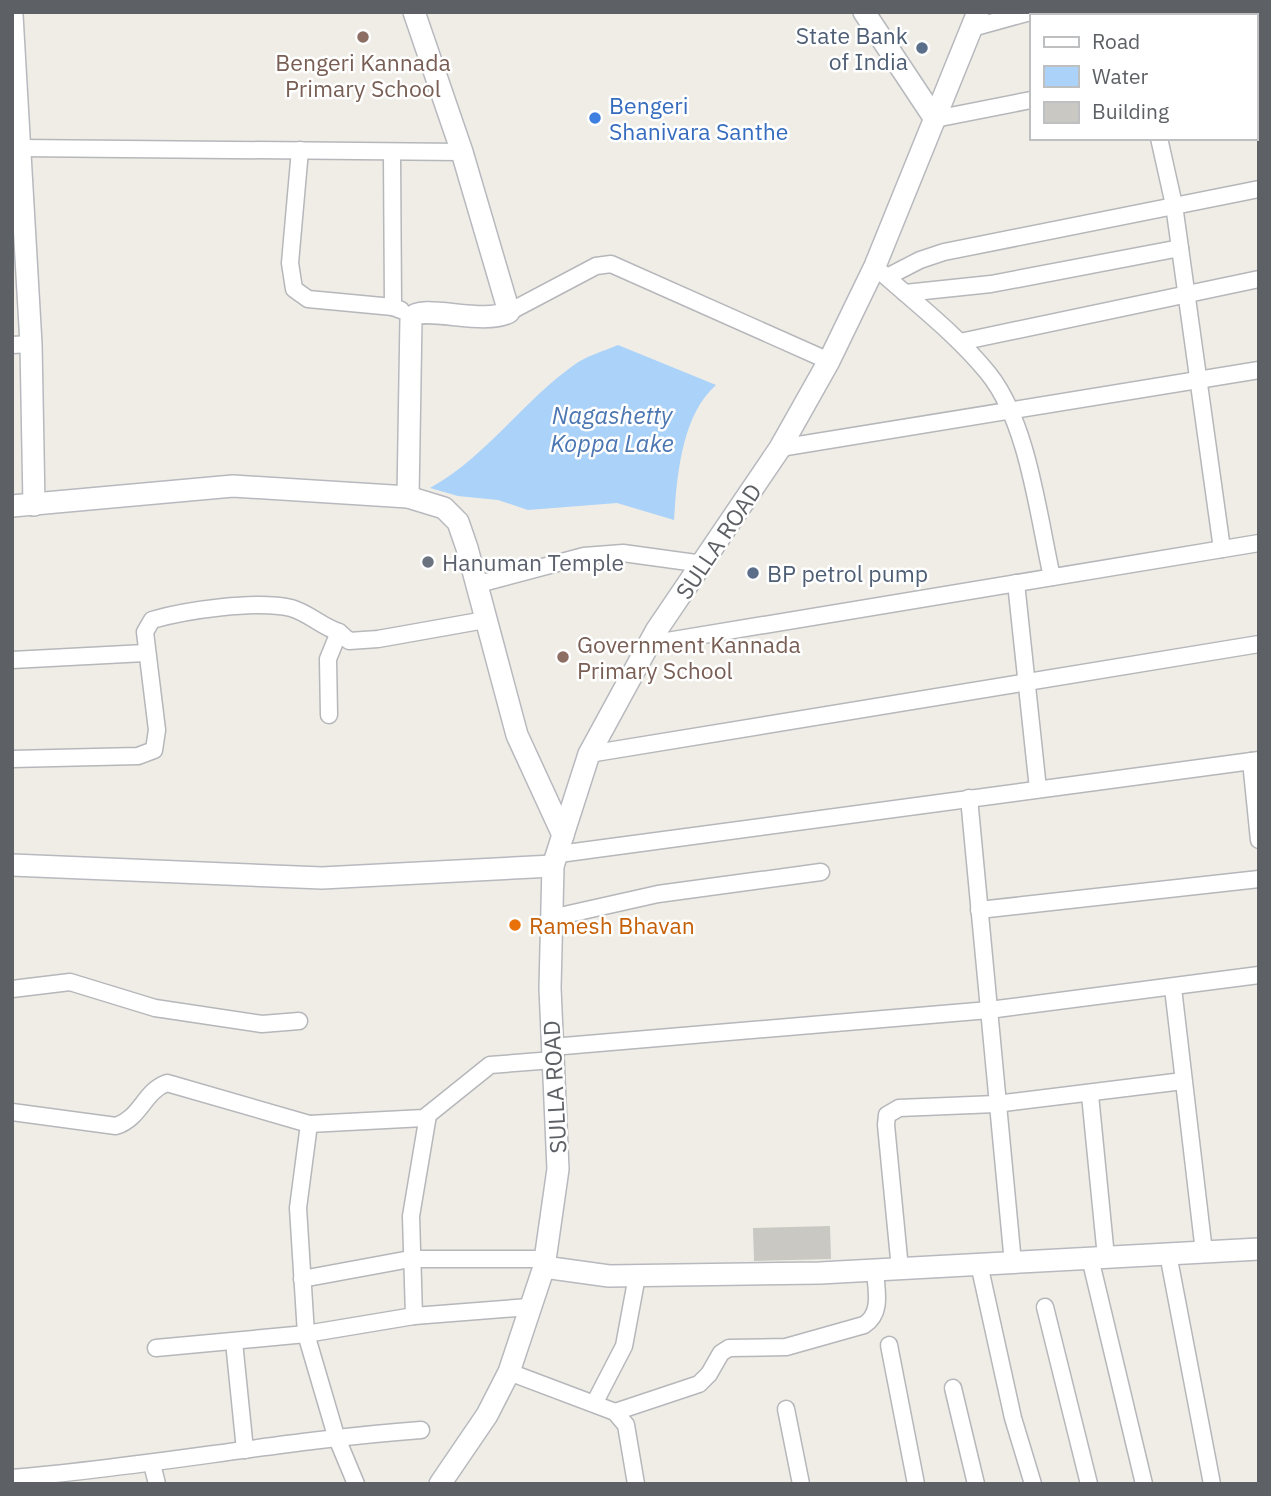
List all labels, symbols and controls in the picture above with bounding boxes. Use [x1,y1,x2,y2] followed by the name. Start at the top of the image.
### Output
[1030,14,1257,140] legend
[796,20,908,76] place label: State Bank of India
[1092,27,1140,55] text: Road
[355,29,371,45] marker: Bengeri Kannada Primary School
[914,40,930,56] marker: State Bank of India
[275,47,451,103] place label: Bengeri Kannada Primary School
[1092,62,1149,90] text: Water
[609,90,788,146] place label: Bengeri Shanivara Santhe
[1092,97,1169,125] text: Building
[587,110,603,126] marker: Bengeri Shanivara Santhe
[550,399,674,459] water label: Nagashetty Koppa Lake
[668,477,768,605] street label: SULLA ROAD
[442,547,624,577] place label: Hanuman Temple
[420,554,436,570] marker: Hanuman Temple
[767,558,928,588] place label: BP petrol pump
[745,565,761,581] marker: BP petrol pump
[577,629,801,685] place label: Government Kannada Primary School
[555,649,571,665] marker: Government Kannada Primary School
[529,910,695,940] place label: Ramesh Bhavan
[507,917,523,933] marker: Ramesh Bhavan
[536,1020,572,1154] street label: SULLA ROAD

